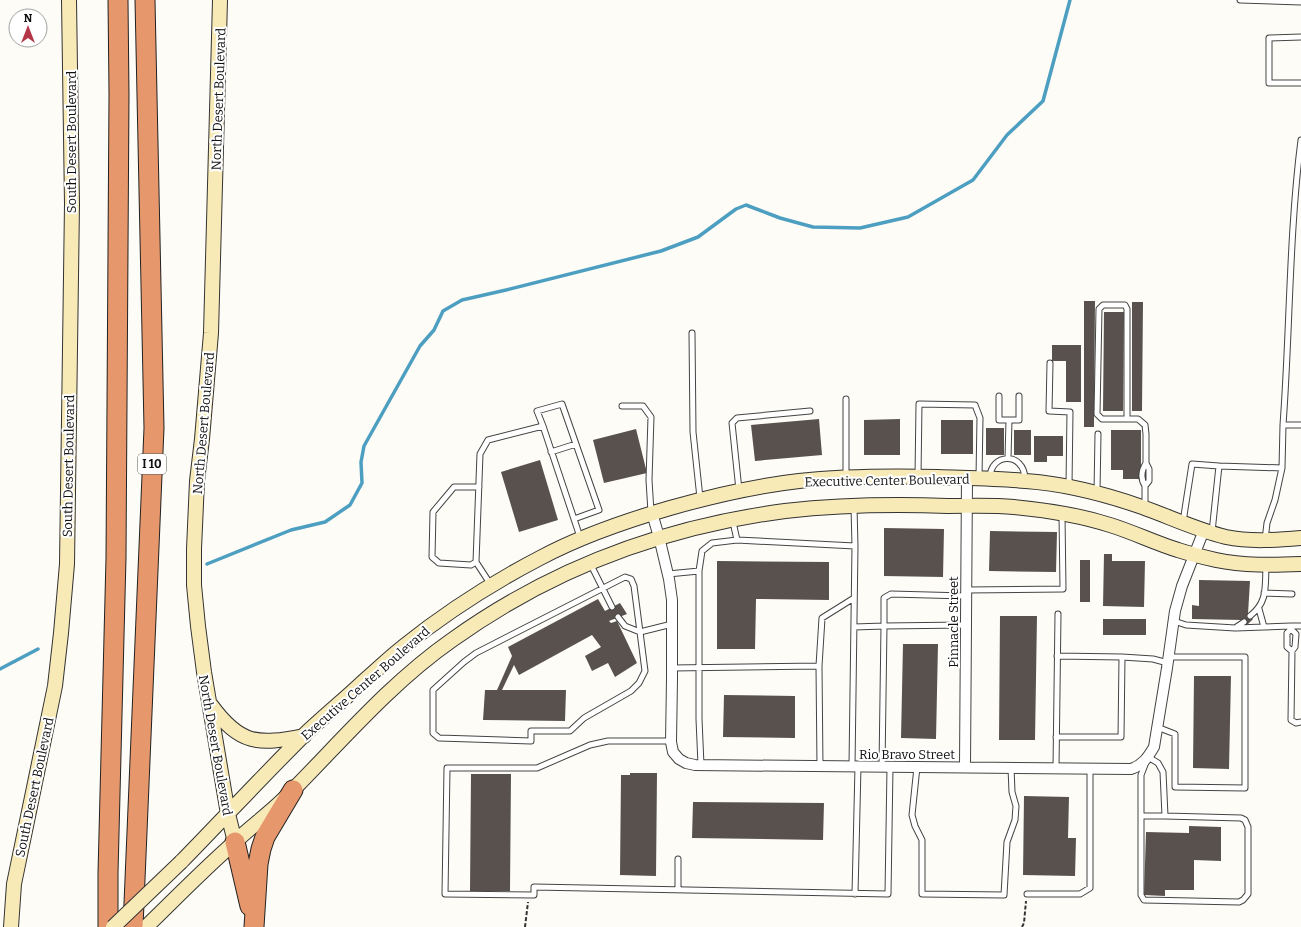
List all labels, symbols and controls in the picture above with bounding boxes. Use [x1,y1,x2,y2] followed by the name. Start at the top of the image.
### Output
[8,8,48,48] north arrow
[24,12,33,25] text: N
[209,27,228,171] street label: North Desert Boulevard
[64,71,79,213] street label: South Desert Boulevard
[190,351,217,495] street label: North Desert Boulevard
[60,394,77,537] street label: South Desert Boulevard
[138,454,166,474] road number: I 10
[804,472,970,489] street label: Executive Center Boulevard
[946,576,961,668] street label: Pinnacle Street
[298,623,433,743] street label: Executive Center Boulevard
[196,674,235,817] street label: North Desert Boulevard
[12,716,57,858] street label: South Desert Boulevard
[859,747,955,762] street label: Rio Bravo Street

